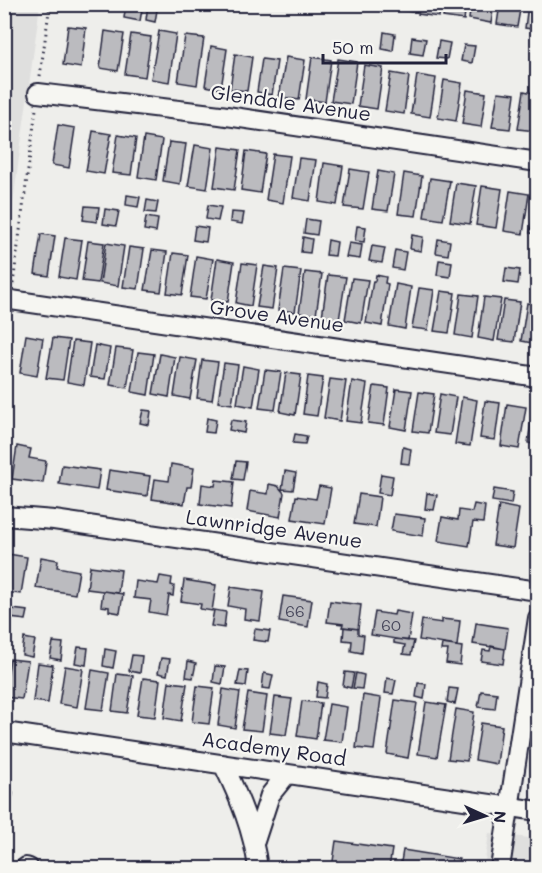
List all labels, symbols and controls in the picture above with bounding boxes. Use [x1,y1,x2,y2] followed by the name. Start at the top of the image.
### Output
[323,27,446,65] scale bar
[332,35,374,59] text: 50 m
[209,78,373,126] street label: Glendale Avenue
[208,293,346,337] street label: Grove Avenue
[184,503,364,553] street label: Lawnridge Avenue
[285,600,305,621] house number: 66
[381,614,401,635] house number: 60
[200,725,348,771] street label: Academy Road
[455,786,515,846] north arrow
[490,810,511,824] text: N

